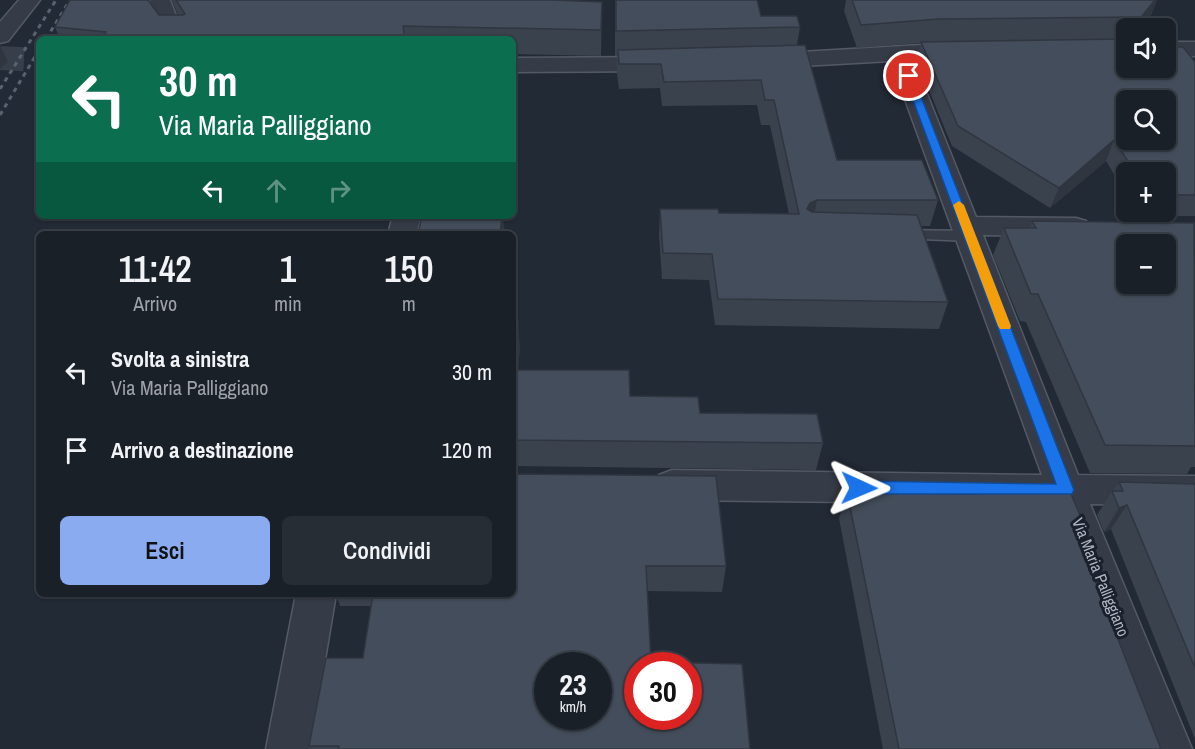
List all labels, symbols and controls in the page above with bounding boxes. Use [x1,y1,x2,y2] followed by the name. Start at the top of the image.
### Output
[1116,18,1176,294] map controls
[1116,18,1176,78] button: sound
[883,50,934,101] pin
[159,53,238,109] text: 30 m
[892,59,925,92] icon: arrive
[60,60,138,138] icon: left
[1116,90,1176,150] button: search
[159,107,372,143] text: Via Maria Palliggiano
[1116,162,1176,222] button: +
[197,174,230,207] icon: left
[260,174,293,207] icon: ahead
[323,174,356,207] icon: right
[1116,234,1176,294] button: −
[119,245,192,293] text: 11:42
[280,245,296,293] text: 1
[384,245,433,293] text: 150
[133,290,177,317] text: Arrivo
[274,290,302,317] text: min
[402,290,416,317] text: m
[111,344,249,374] text: Svolta a sinistra
[60,356,93,389] icon: left
[452,357,492,387] text: 30 m
[111,374,268,401] text: Via Maria Palliggiano
[60,434,93,467] icon: arrive
[111,435,293,465] text: Arrivo a destinazione
[442,435,492,465] text: 120 m
[827,456,891,520] position arrow
[1067,514,1135,640] street label: Via Maria Palliggiano
[60,516,270,585] button: Esci
[282,516,492,585] button: Condividi
[624,652,702,730] speed limit sign: 30
[559,664,587,704] text: 23
[560,696,586,717] text: km/h

